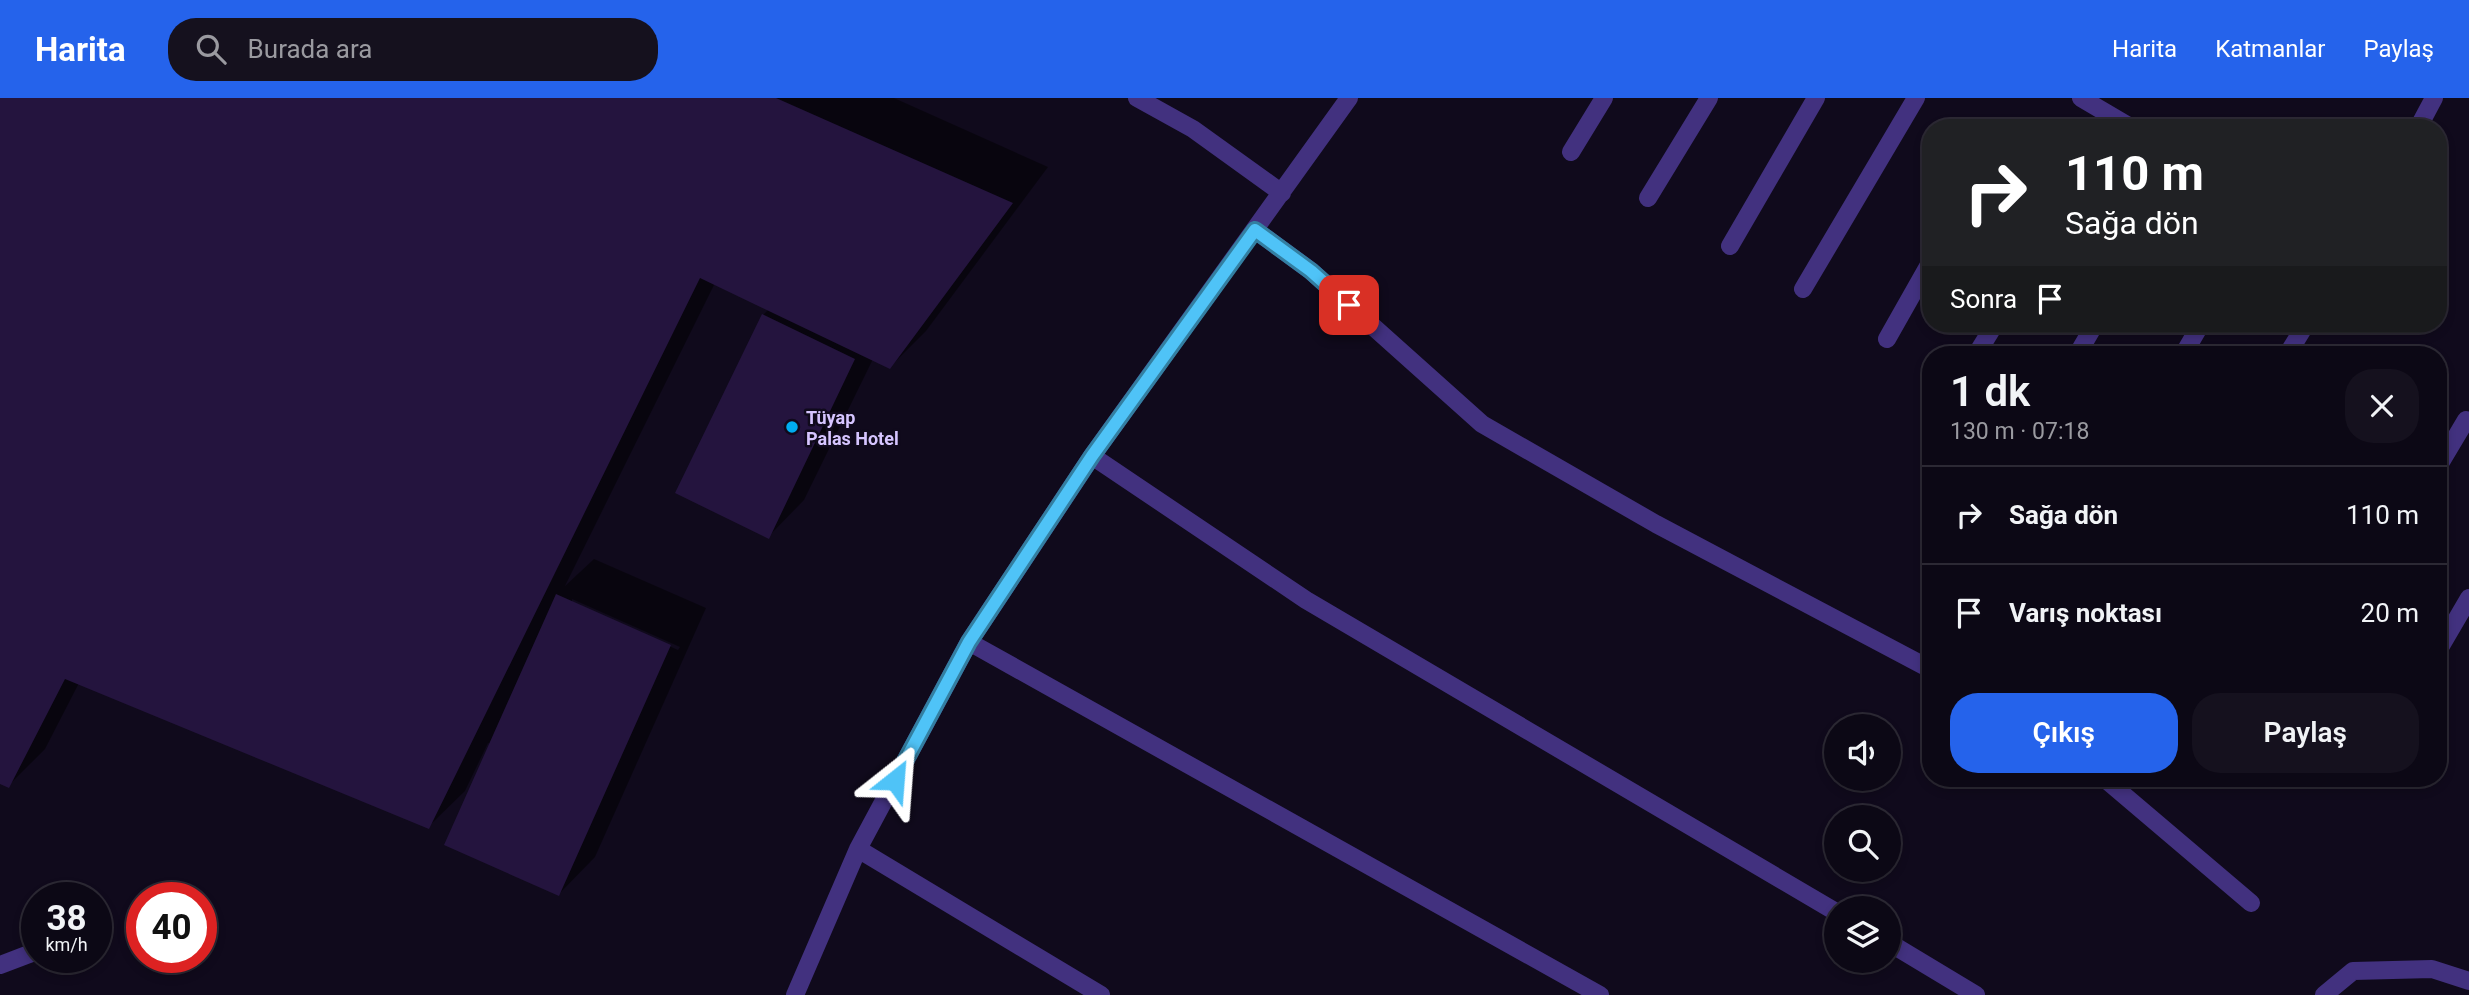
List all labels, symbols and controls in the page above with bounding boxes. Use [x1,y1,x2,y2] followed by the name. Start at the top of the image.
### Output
[168,18,658,81] search box
[35,30,126,69] text: Harita
[192,30,230,68] icon: search
[248,34,372,64] text: Burada ara
[2112,35,2177,63] text: Harita
[2215,35,2325,63] text: Katmanlar
[2363,35,2434,63] text: Paylaş
[2065,145,2204,202] text: 110 m
[1950,147,2041,238] icon: right
[2065,204,2199,242] text: Sağa dön
[1319,275,1379,335] pin
[2031,280,2069,318] icon: arrive
[1950,284,2017,314] text: Sonra
[1330,286,1368,324] icon: arrive
[1950,367,2030,416] text: 1 dk
[2345,369,2419,443] button: close
[806,407,899,449] place label: Tüyap Palas Hotel
[1950,418,2089,445] text: 130 m · 07:18
[784,419,800,435] marker: Tüyap Palas Hotel
[1950,496,1988,534] icon: right
[2009,500,2118,530] text: Sağa dön
[2346,500,2419,530] text: 110 m
[1950,594,1988,632] icon: arrive
[2009,598,2162,628] text: Varış noktası
[2361,598,2419,628] text: 20 m
[1950,693,2178,773] button: Çıkış
[2192,693,2419,773] button: Paylaş
[1824,714,1901,973] map controls
[1824,714,1901,791] button: sound
[858,743,932,817] position arrow
[1824,805,1901,882] button: search
[126,882,217,973] speed limit sign: 40
[1824,896,1901,973] button: layers
[46,898,87,939] text: 38
[45,934,88,955] text: km/h

